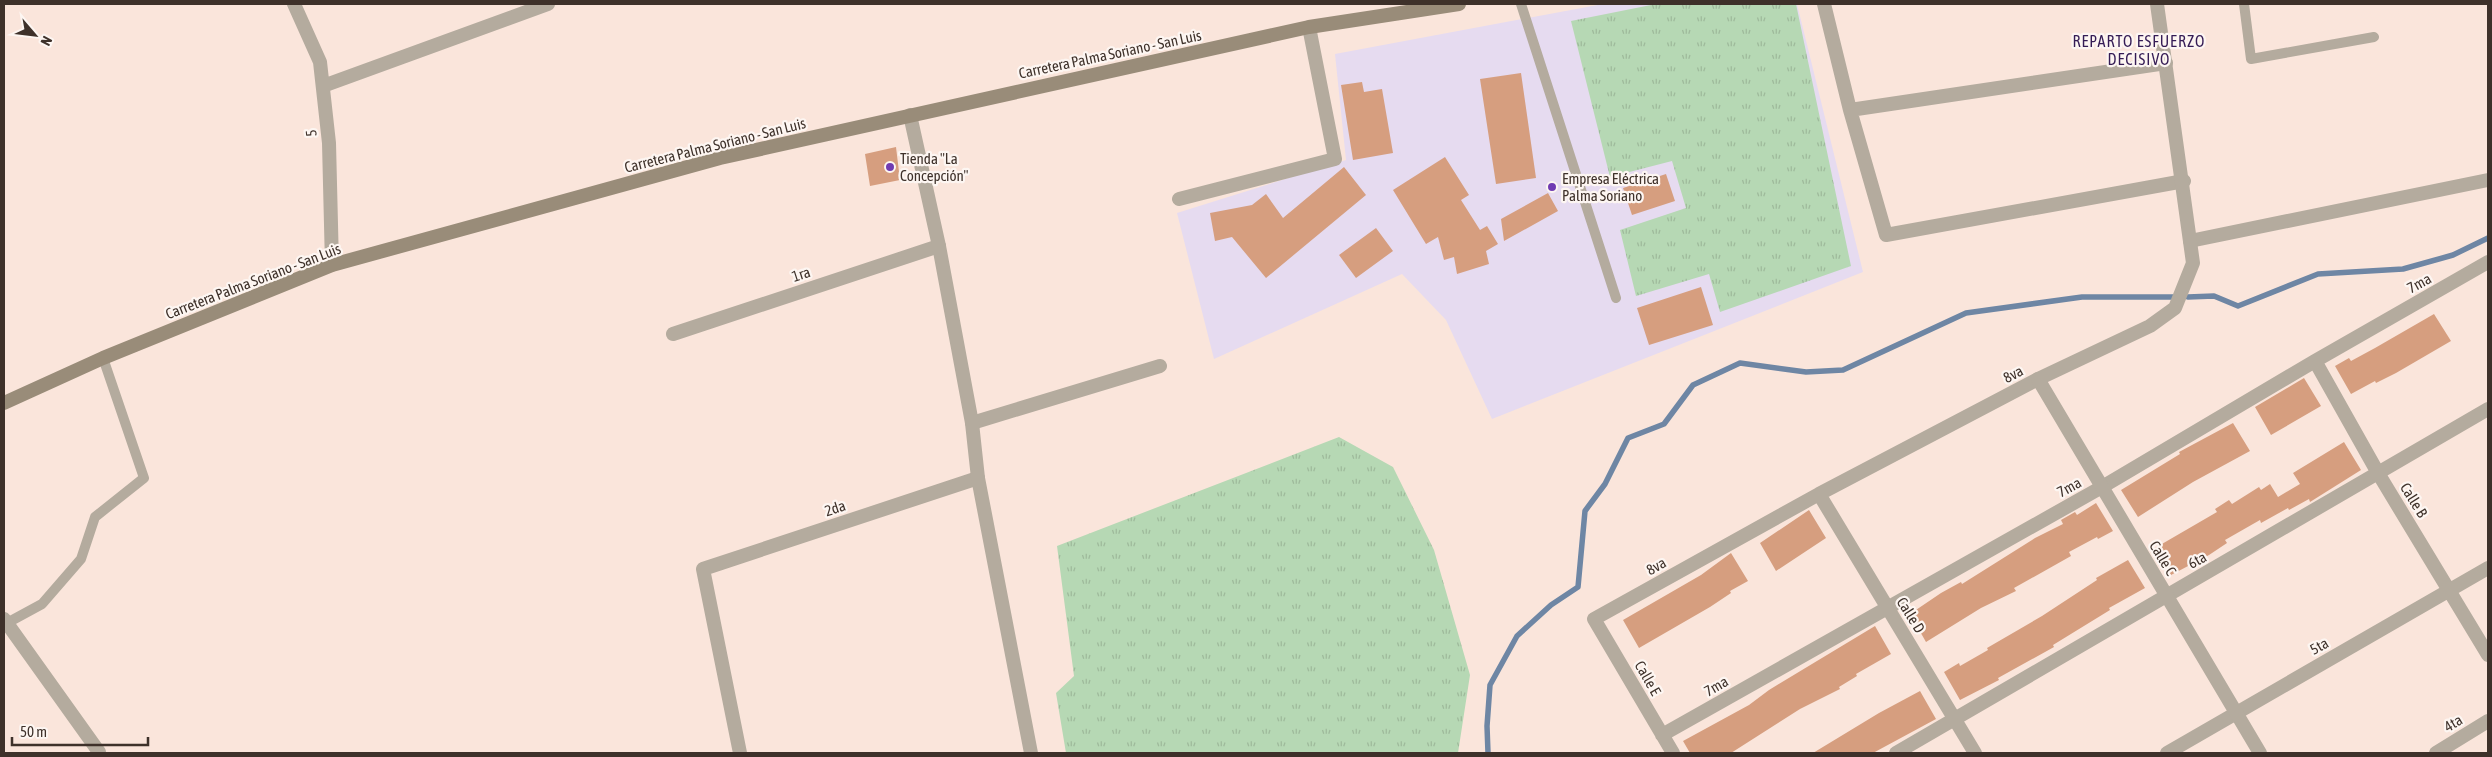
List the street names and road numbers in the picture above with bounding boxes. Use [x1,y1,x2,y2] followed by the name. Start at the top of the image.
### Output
[1017,26,1203,82] street label: Carretera Palma Soriano - San Luis
[623,114,807,176] street label: Carretera Palma Soriano - San Luis
[302,129,320,137] street label: 5
[163,240,343,322] street label: Carretera Palma Soriano - San Luis
[790,263,812,285] street label: 1ra
[2404,270,2434,296] street label: 7ma
[2000,362,2026,386] street label: 8va
[2054,474,2084,500] street label: 7ma
[2397,480,2431,520] street label: Calle B
[822,497,848,519] street label: 2da
[2146,538,2180,579] street label: Calle C
[2185,548,2209,572] street label: 6ta
[1643,554,1669,578] street label: 8va
[1894,594,1928,636] street label: Calle D
[2307,634,2331,658] street label: 5ta
[1631,658,1665,699] street label: Calle E
[1701,672,1731,700] street label: 7ma
[2441,711,2465,735] street label: 4ta

